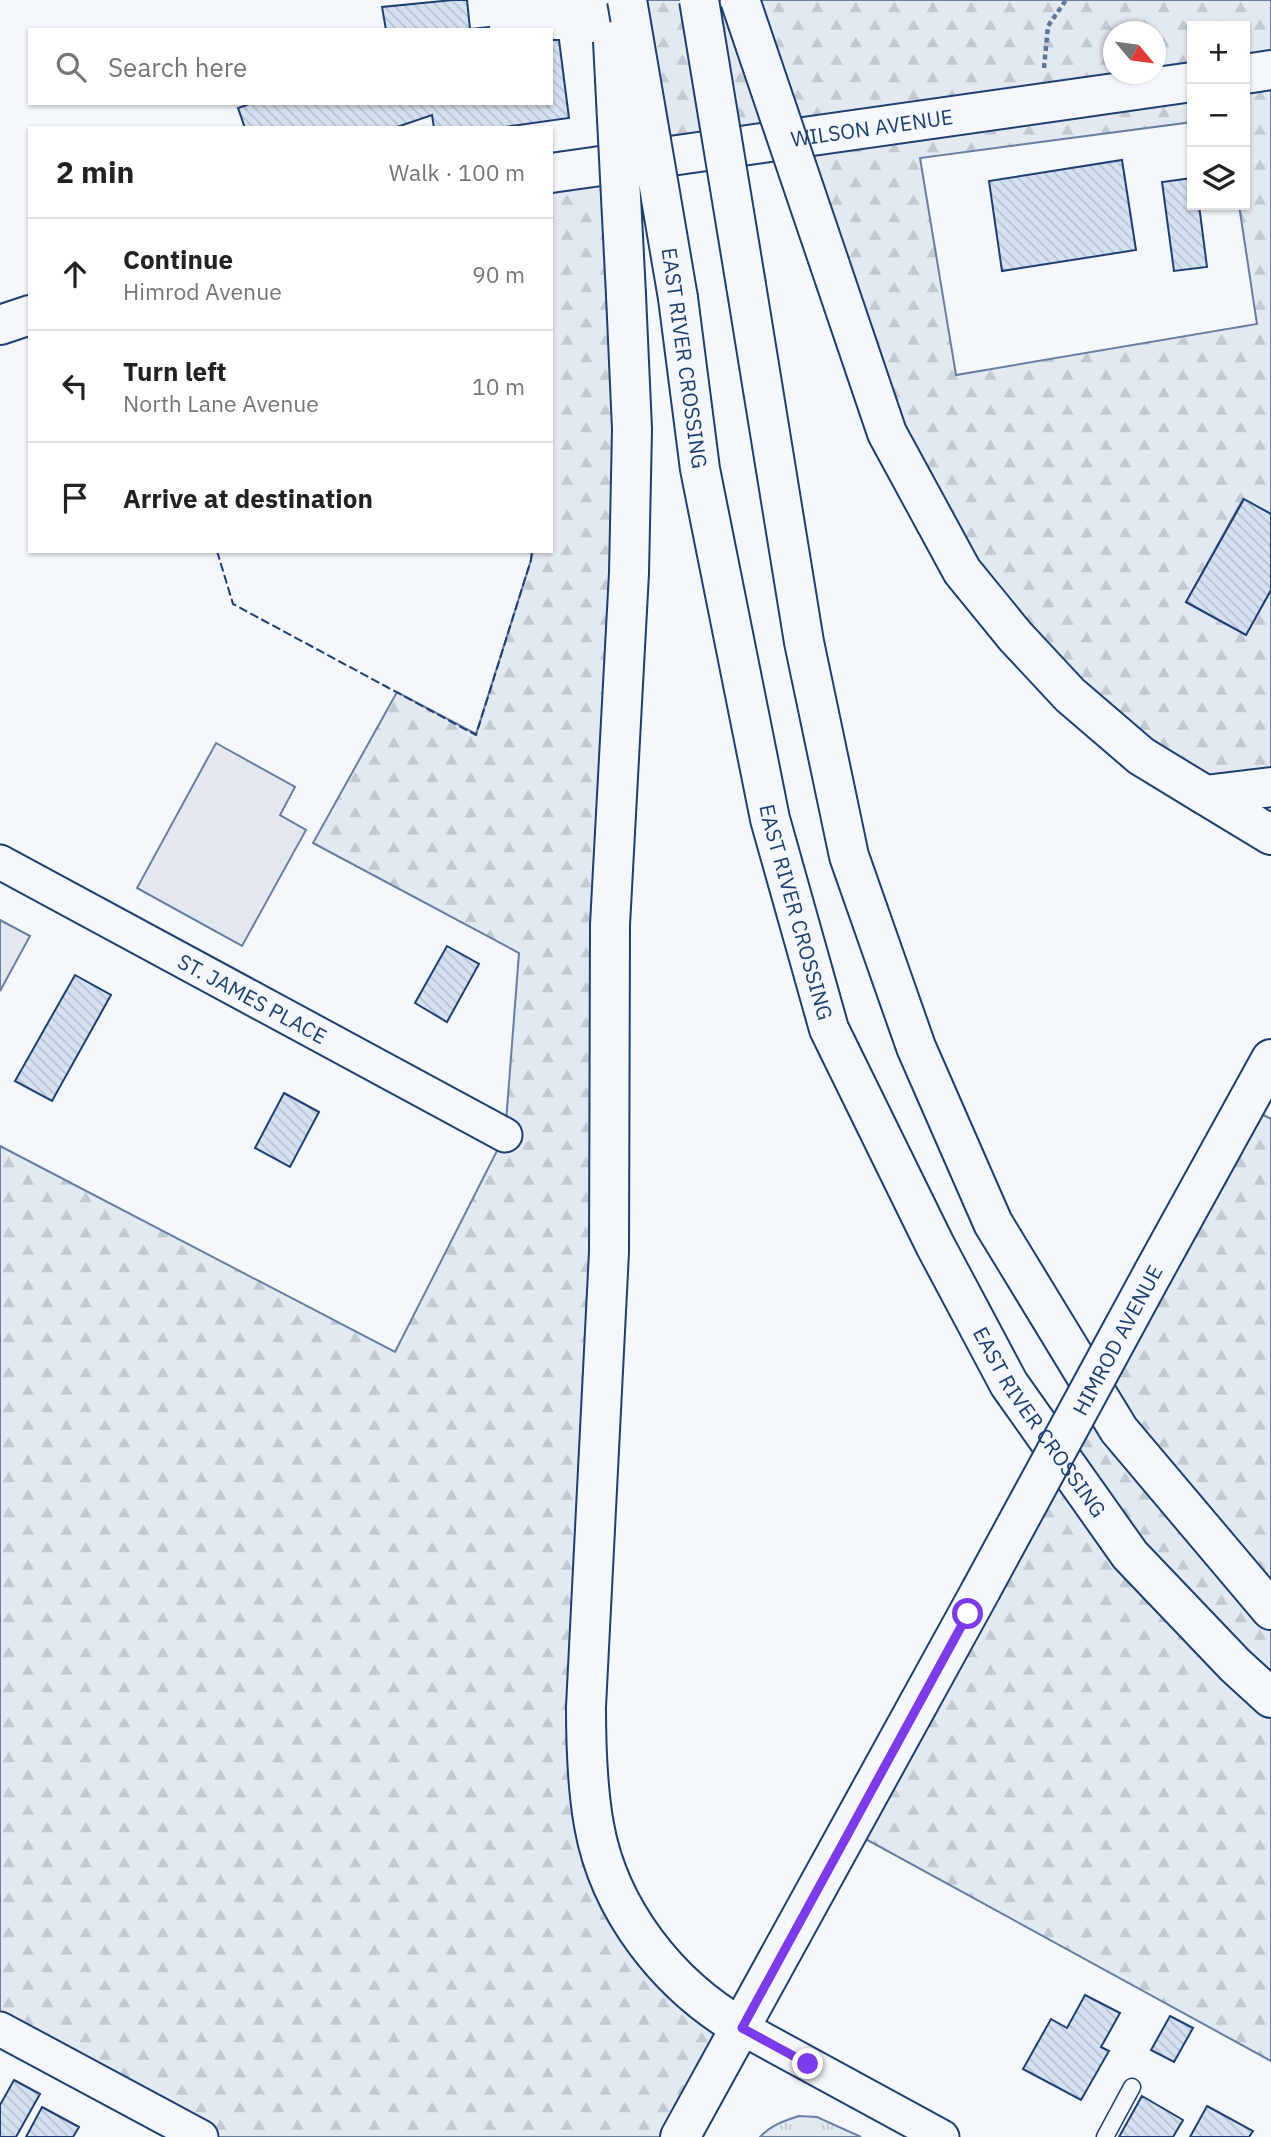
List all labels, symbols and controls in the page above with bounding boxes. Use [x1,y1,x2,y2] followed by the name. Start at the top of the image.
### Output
[1103,21,1166,84] north arrow
[1187,21,1250,210] map controls
[1187,21,1250,84] button: +
[28,28,553,105] search box
[52,48,90,86] icon: search
[108,50,247,84] text: Search here
[1187,84,1250,147] button: −
[789,102,955,153] street label: WILSON AVENUE
[1187,147,1250,210] button: layers
[56,152,134,191] text: 2 min
[389,157,525,187] text: Walk · 100 m
[123,242,233,276] text: Continue
[656,246,714,470] street label: EAST RIVER CROSSING
[56,255,94,293] icon: ahead
[472,259,525,289] text: 90 m
[123,276,282,306] text: Himrod Avenue
[123,354,226,388] text: Turn left
[56,367,94,405] icon: left
[472,371,525,401] text: 10 m
[123,388,319,418] text: North Lane Avenue
[56,479,94,517] icon: arrive
[123,481,373,515] text: Arrive at destination
[753,802,840,1023] street label: EAST RIVER CROSSING
[173,947,332,1050] street label: ST. JAMES PLACE
[1066,1260,1168,1420] street label: HIMROD AVENUE
[967,1322,1113,1523] street label: EAST RIVER CROSSING
[952,1598,983,1629] route start
[792,2048,823,2079] route end

